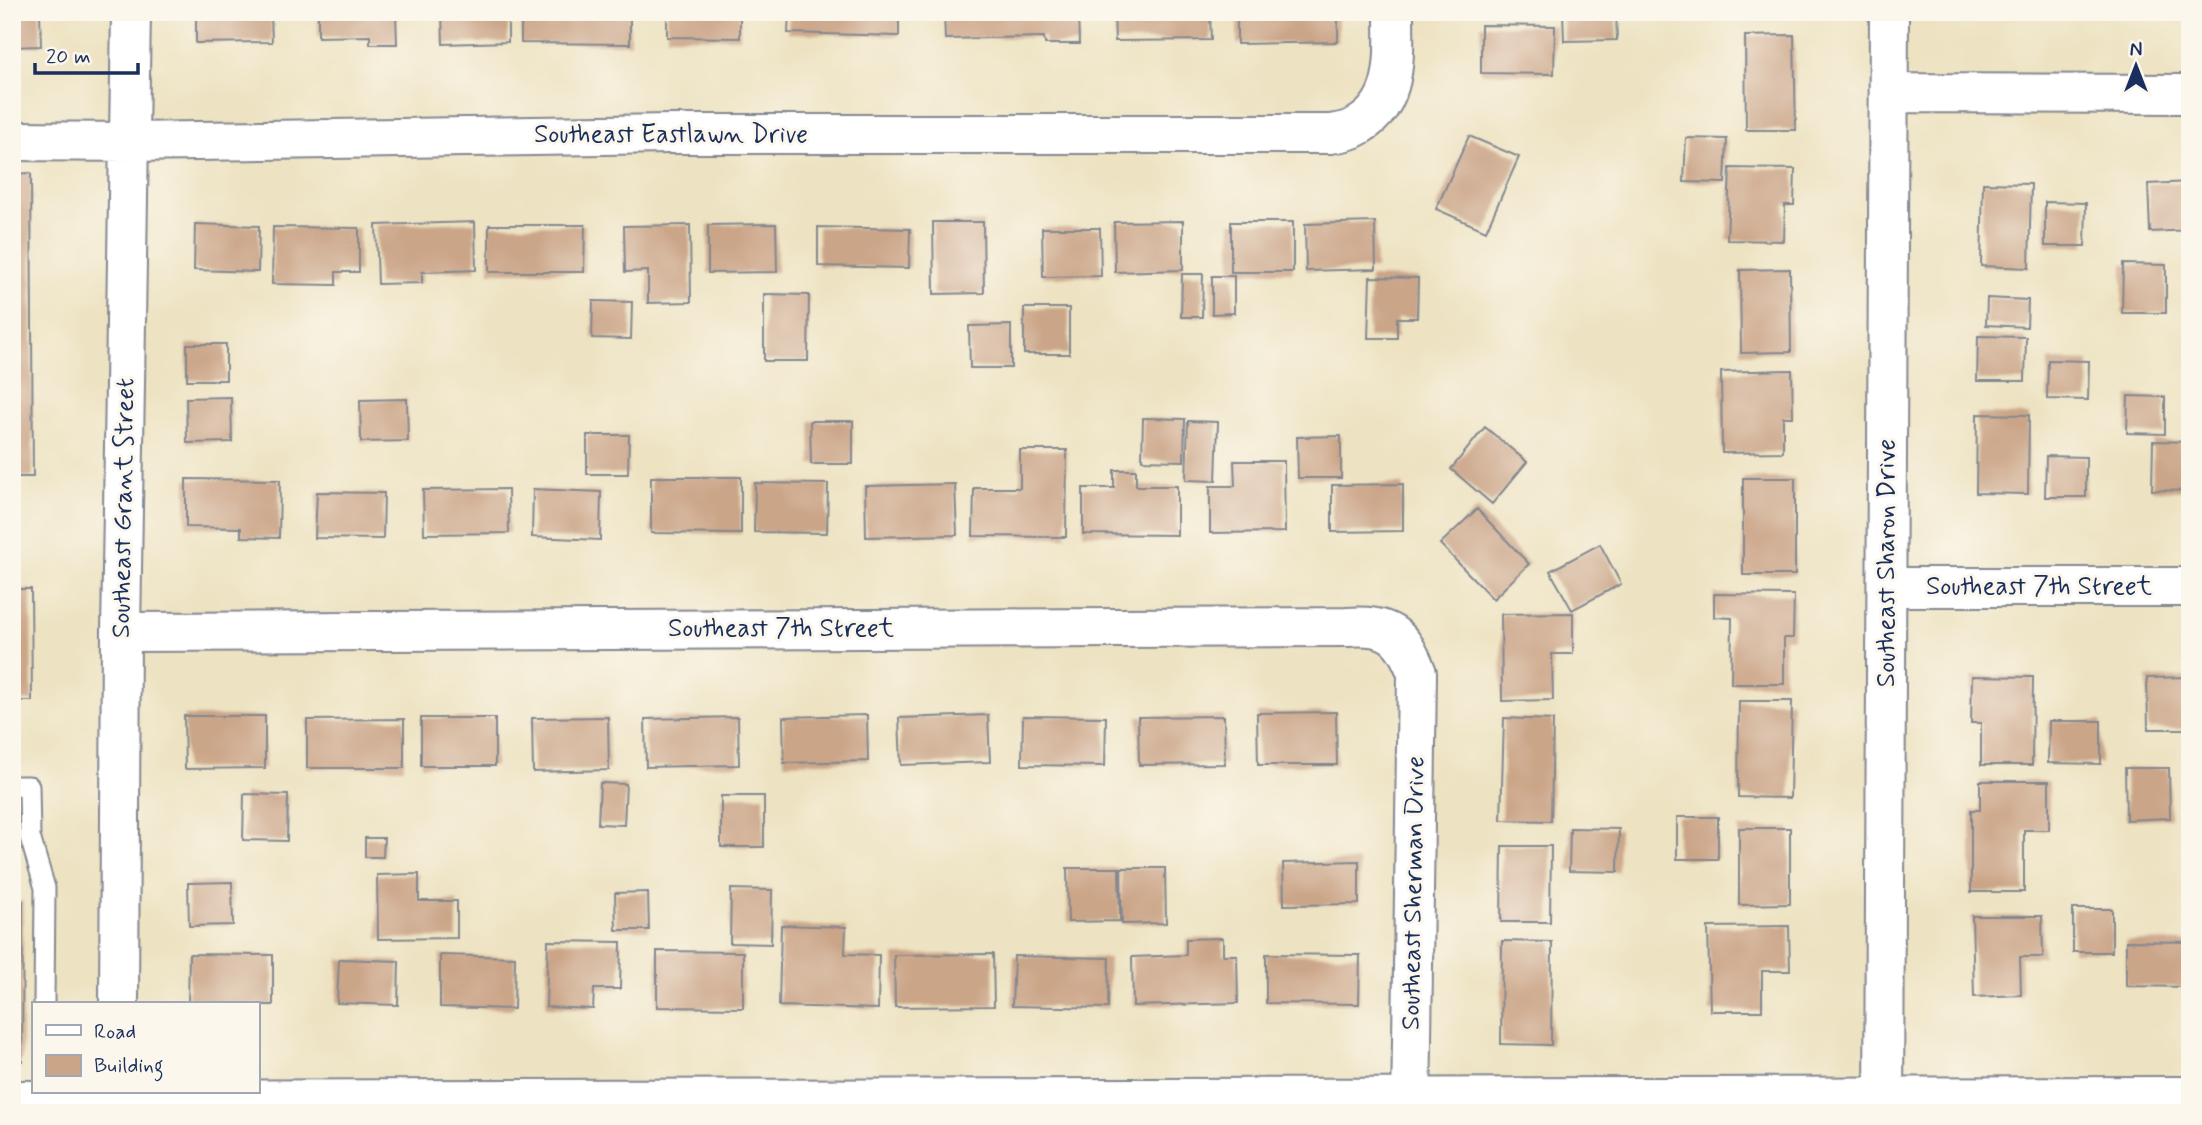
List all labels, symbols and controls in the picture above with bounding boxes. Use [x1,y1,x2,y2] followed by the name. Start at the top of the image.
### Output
[35,32,138,76] scale bar
[2100,32,2170,102] north arrow
[2130,38,2142,63] text: N
[46,43,91,71] text: 20 m
[534,118,808,152] street label: Southeast Eastlawn Drive
[105,378,143,638] street label: Southeast Grant Street
[1870,439,1904,687] street label: Southeast Sharon Drive
[1926,570,2152,604] street label: Southeast 7th Street
[668,612,894,646] street label: Southeast 7th Street
[1395,756,1433,1030] street label: Southeast Sherman Drive
[32,1002,259,1094] legend
[94,1018,136,1046] text: Road
[94,1052,164,1082] text: Building

